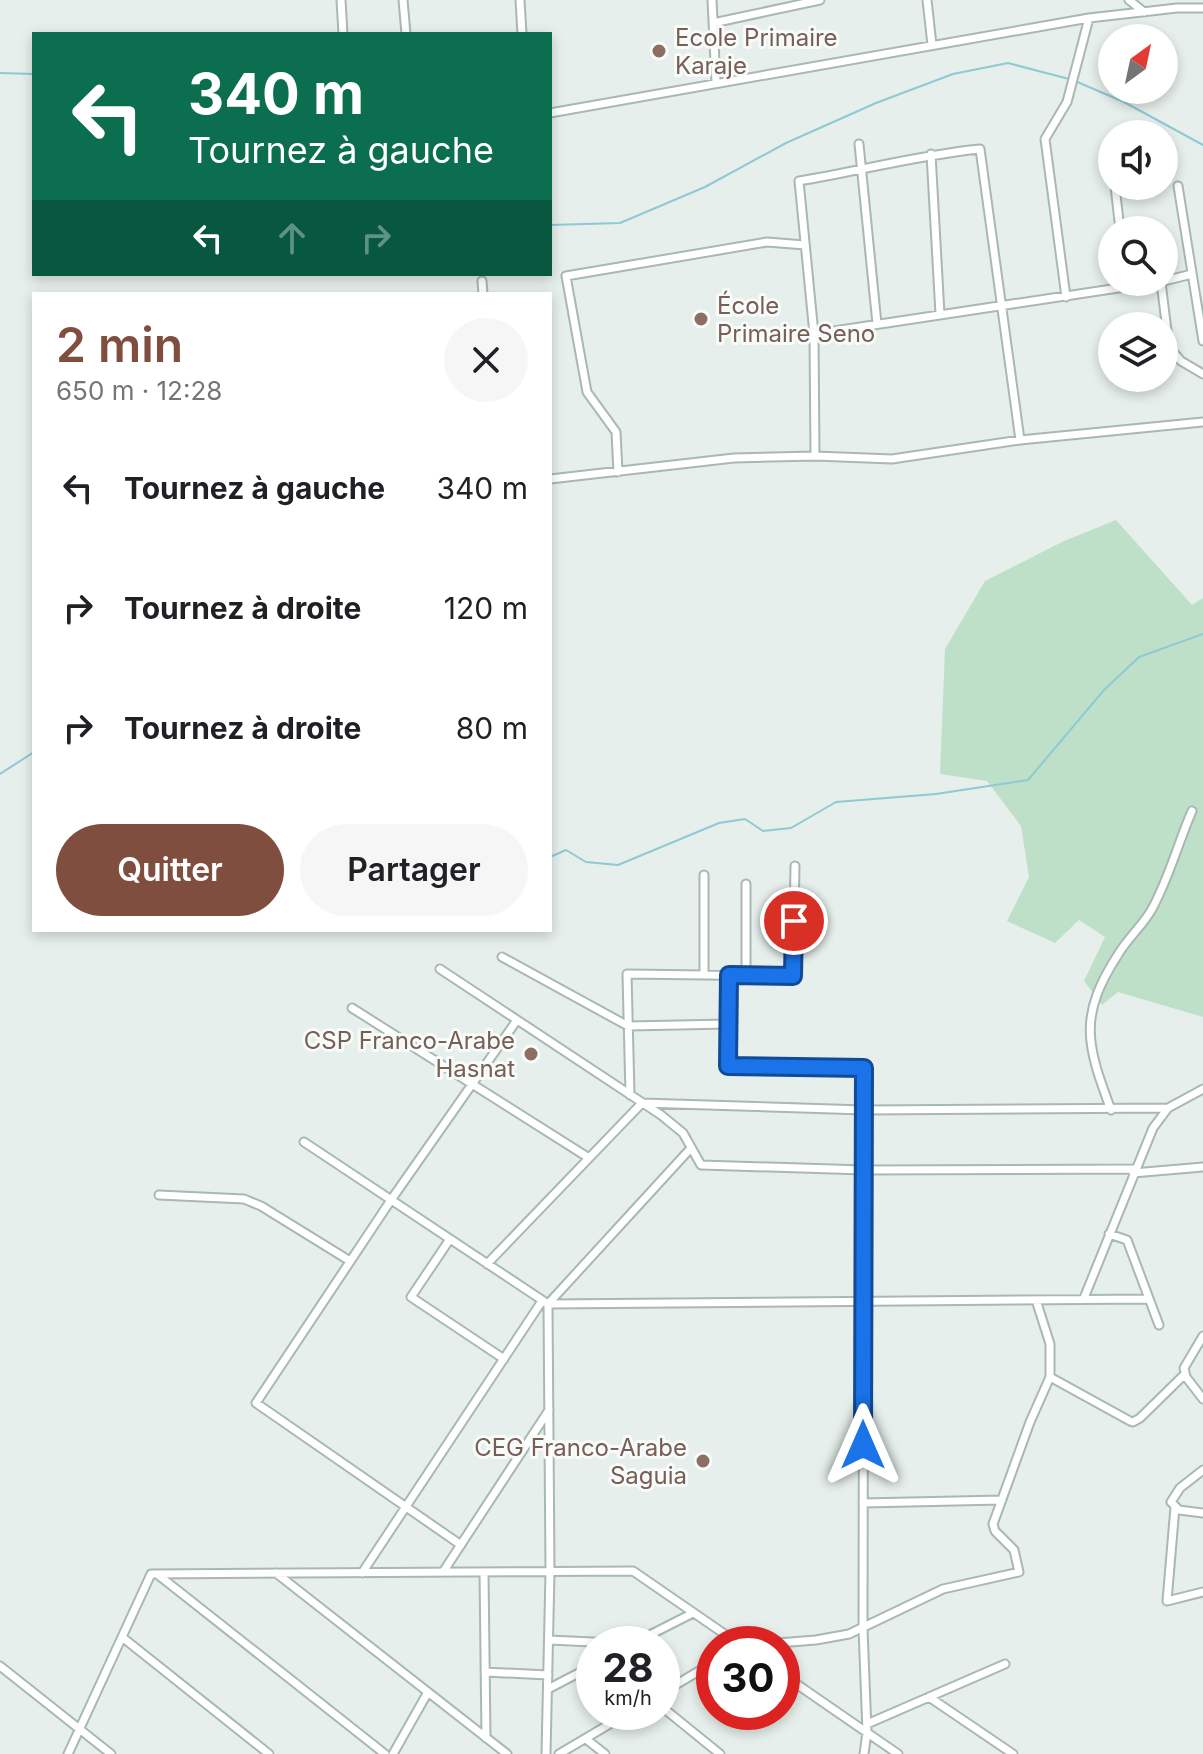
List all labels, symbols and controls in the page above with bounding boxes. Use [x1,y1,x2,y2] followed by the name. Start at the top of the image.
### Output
[675,23,838,80] place label: Ecole Primaire Karaje
[1098,24,1178,104] north arrow
[1098,24,1178,392] map controls
[650,42,668,60] marker: Ecole Primaire Karaje
[188,60,364,128] text: 340 m
[56,64,160,168] icon: left
[1098,120,1178,200] button: sound
[188,128,494,172] text: Tournez à gauche
[186,216,230,260] icon: left
[270,216,314,260] icon: ahead
[354,216,398,260] icon: right
[1098,216,1178,296] button: search
[717,290,875,348] place label: École Primaire Seno
[692,310,710,328] marker: École Primaire Seno
[1098,312,1178,392] button: layers
[56,315,183,374] text: 2 min
[444,318,528,402] button: close
[56,375,222,406] text: 650 m · 12:28
[56,466,100,510] icon: left
[124,470,385,506] text: Tournez à gauche
[436,470,528,506] text: 340 m
[56,586,100,630] icon: right
[124,590,361,626] text: Tournez à droite
[444,590,528,626] text: 120 m
[56,706,100,750] icon: right
[124,710,361,746] text: Tournez à droite
[456,710,528,746] text: 80 m
[56,824,284,916] button: Quitter
[300,824,528,916] button: Partager
[760,887,828,955] pin
[772,899,816,943] icon: arrive
[304,1026,515,1083] place label: CSP Franco-Arabe Hasnat
[522,1045,540,1063] marker: CSP Franco-Arabe Hasnat
[821,1403,905,1487] position arrow
[474,1433,687,1490] place label: CEG Franco-Arabe Saguia
[694,1452,712,1470] marker: CEG Franco-Arabe Saguia
[696,1626,800,1730] speed limit sign: 30
[602,1643,654,1692] text: 28
[604,1686,652,1710] text: km/h

